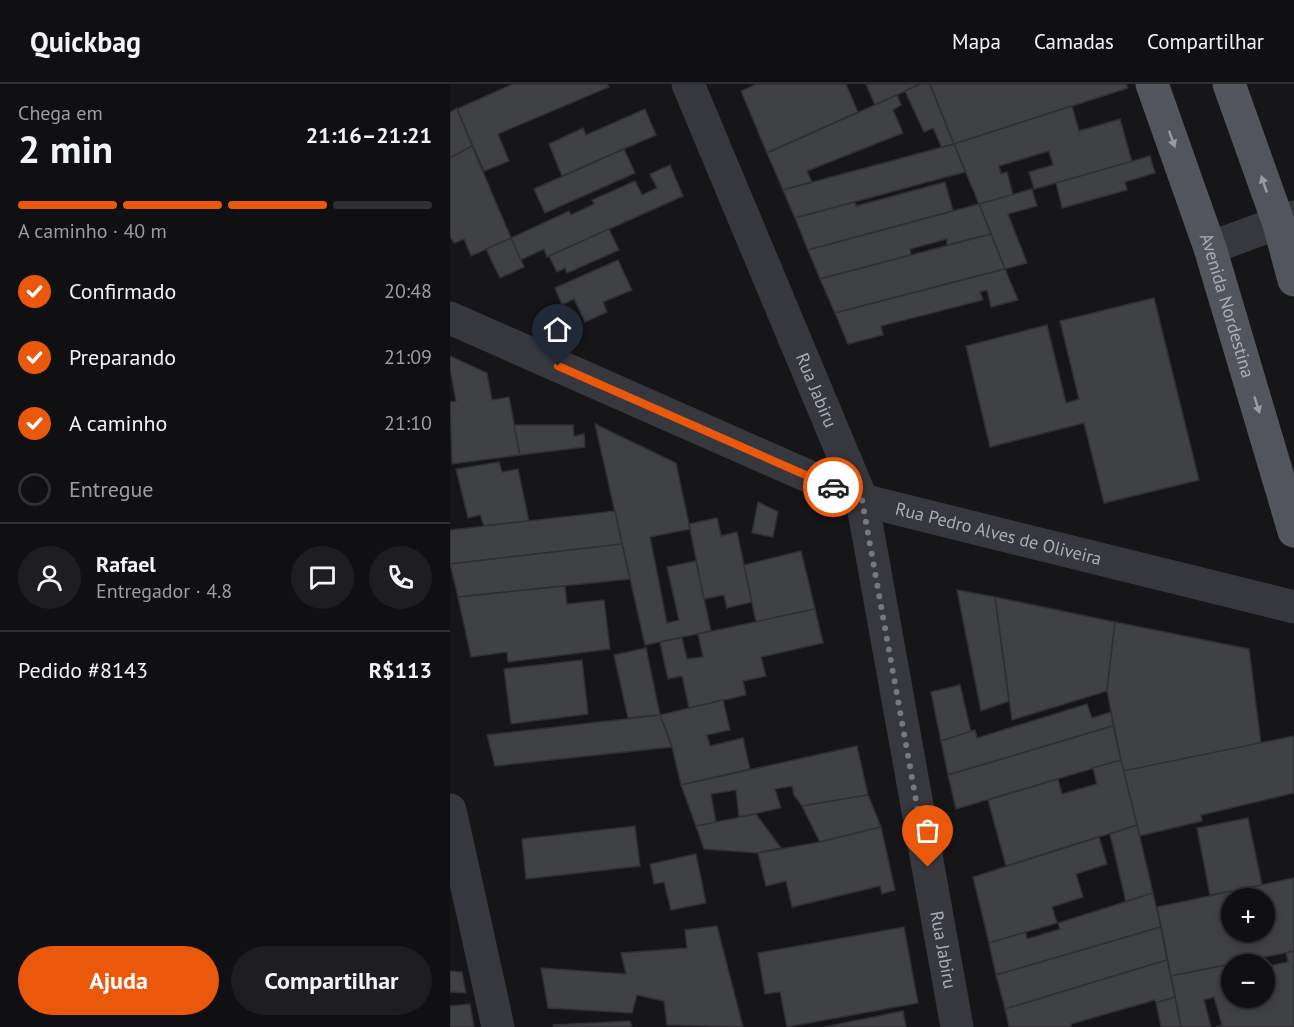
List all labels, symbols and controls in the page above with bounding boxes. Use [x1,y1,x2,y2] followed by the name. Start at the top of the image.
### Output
[30,23,141,60] text: Quickbag
[952,28,1001,55] text: Mapa
[1034,28,1114,55] text: Camadas
[1147,28,1264,55] text: Compartilhar
[18,100,103,126] text: Chega em
[306,121,432,149] text: 21:16–21:21
[18,123,113,174] text: 2 min
[1167,130,1177,148] one-way arrow
[1259,175,1269,193] one-way arrow
[18,218,167,244] text: A caminho · 40 m
[1195,230,1260,380] street label: Avenida Nordestina
[18,275,51,308] icon: check
[69,277,176,305] text: Confirmado
[384,278,432,304] text: 20:48
[532,304,583,366] pin
[541,313,574,346] icon: home
[18,341,51,374] icon: check
[69,343,176,371] text: Preparando
[384,344,432,370] text: 21:09
[791,349,842,431] street label: Rua Jabiru
[1253,396,1262,414] one-way arrow
[18,407,51,440] icon: check
[69,409,167,437] text: A caminho
[384,410,432,436] text: 21:10
[803,457,863,517] courier
[817,471,850,504] icon: car
[69,475,154,503] text: Entregue
[893,497,1104,570] street label: Rua Pedro Alves de Oliveira
[18,546,81,609] button: person
[291,546,354,609] button: chat
[369,546,432,609] button: phone
[96,550,156,578] text: Rafael
[96,578,232,604] text: Entregador · 4.8
[18,656,148,684] text: Pedido #8143
[369,656,432,684] text: R$113
[902,805,953,867] pin
[911,814,944,847] icon: bag
[1221,888,1275,1008] map controls
[1221,888,1275,942] button: +
[925,909,962,990] street label: Rua Jabiru
[18,946,219,1015] button: Ajuda
[231,946,432,1015] button: Compartilhar
[1221,954,1275,1008] button: −

